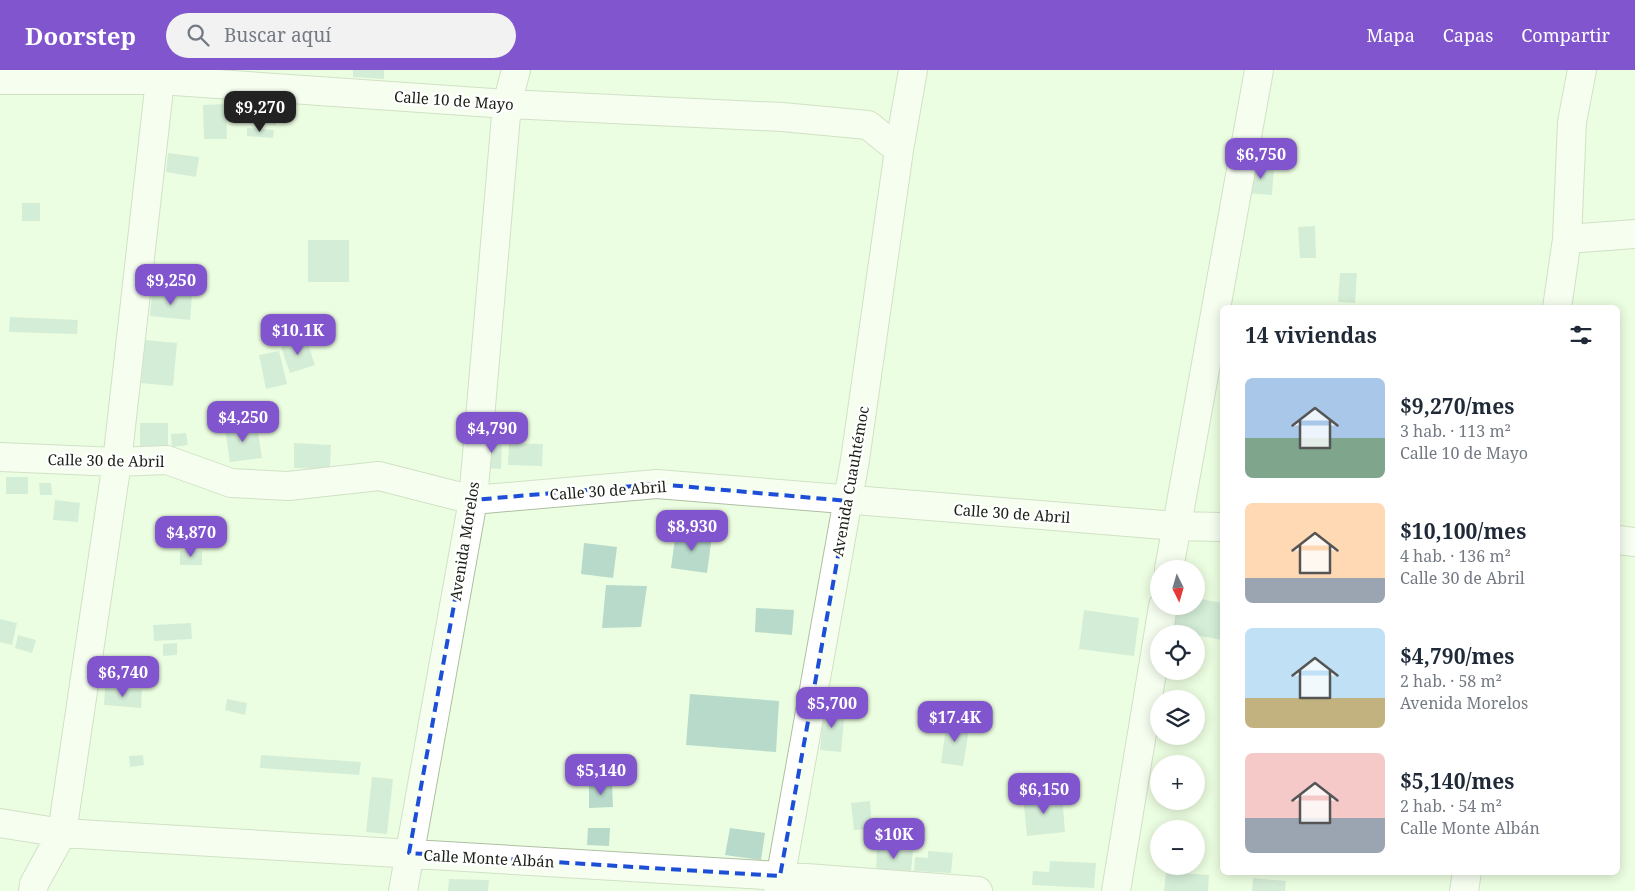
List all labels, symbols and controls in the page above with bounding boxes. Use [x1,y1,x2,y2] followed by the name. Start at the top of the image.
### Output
[166,13,516,58] search box
[25,19,136,52] text: Doorstep
[184,21,212,49] icon: search
[224,22,331,48] text: Buscar aquí
[1367,23,1415,47] text: Mapa
[1443,23,1493,47] text: Capas
[1521,23,1610,47] text: Compartir
[393,86,515,114] street label: Calle 10 de Mayo
[219,90,301,133] pin: $9,270
[235,96,285,118] text: $9,270
[1220,138,1302,180] pin: $6,750
[1236,143,1286,165] text: $6,750
[130,264,212,306] pin: $9,250
[146,269,196,291] text: $9,250
[257,314,339,356] pin: $10.1K
[272,319,324,341] text: $10.1K
[1245,321,1377,349] text: 14 viviendas
[1567,321,1595,349] icon: filters
[1400,392,1514,420] text: $9,270/mes
[1285,398,1345,458] icon: home
[202,400,284,443] pin: $4,250
[827,404,873,558] street label: Avenida Cuauhtémoc
[218,406,268,428] text: $4,250
[451,412,533,454] pin: $4,790
[467,417,517,439] text: $4,790
[1400,420,1511,442] text: 3 hab. · 113 m²
[1400,442,1528,464] text: Calle 10 de Mayo
[47,449,165,471] street label: Calle 30 de Abril
[549,476,667,504] street label: Calle 30 de Abril
[445,480,483,602] street label: Avenida Morelos
[953,499,1071,527] street label: Calle 30 de Abril
[651,510,733,552] pin: $8,930
[667,515,717,537] text: $8,930
[150,516,232,558] pin: $4,870
[1400,517,1526,545] text: $10,100/mes
[166,521,216,543] text: $4,870
[1285,523,1345,583] icon: home
[1400,545,1511,567] text: 4 hab. · 136 m²
[1150,560,1205,615] north arrow
[1150,560,1205,875] map controls
[1400,567,1525,589] text: Calle 30 de Abril
[1150,625,1205,680] button: locate
[1400,642,1514,670] text: $4,790/mes
[1285,648,1345,708] icon: home
[82,656,164,698] pin: $6,740
[98,661,148,683] text: $6,740
[1400,670,1502,692] text: 2 hab. · 58 m²
[791,686,873,729] pin: $5,700
[1150,690,1205,745] button: layers
[807,692,857,714] text: $5,700
[1400,692,1528,714] text: Avenida Morelos
[914,700,996,743] pin: $17.4K
[929,706,981,728] text: $17.4K
[560,754,642,796] pin: $5,140
[1150,755,1205,810] button: +
[576,759,626,781] text: $5,140
[1400,767,1514,795] text: $5,140/mes
[1003,772,1085,815] pin: $6,150
[1285,773,1345,833] icon: home
[1019,778,1069,800] text: $6,150
[1400,795,1502,817] text: 2 hab. · 54 m²
[1400,817,1540,839] text: Calle Monte Albán
[864,818,924,860] pin: $10K
[1150,820,1205,875] button: −
[875,823,913,845] text: $10K
[423,845,555,871] street label: Calle Monte Albán

